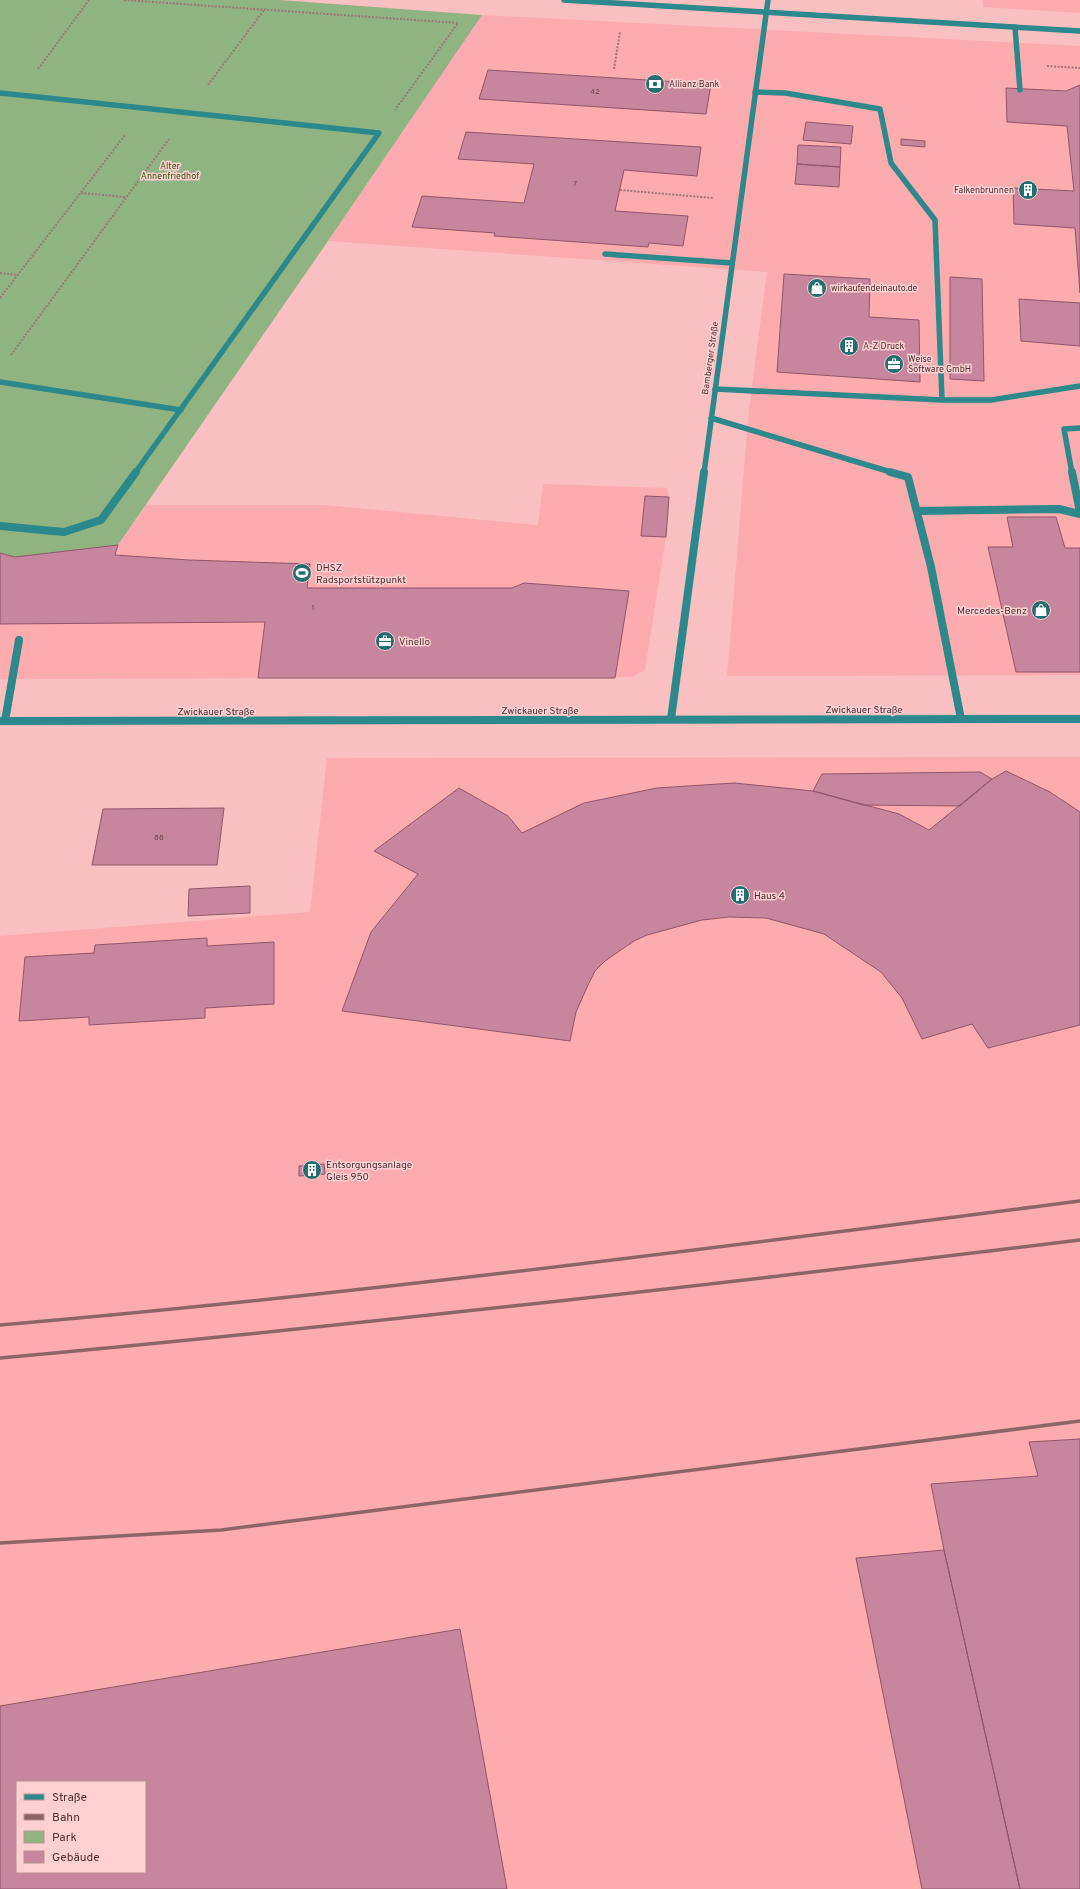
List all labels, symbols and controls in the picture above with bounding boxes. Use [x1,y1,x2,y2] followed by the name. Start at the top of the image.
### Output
[644,73,666,95] bank icon: Allianz Bank
[669,79,720,90] place label: Allianz Bank
[590,87,600,97] house number: 42
[141,161,199,182] park label: Alter Annenfriedhof
[573,179,577,189] house number: 7
[1017,179,1039,201] building icon: Falkenbrunnen
[954,185,1014,196] place label: Falkenbrunnen
[806,277,828,299] shop icon: wirkaufendeinauto.de
[831,283,918,294] place label: wirkaufendeinauto.de
[700,321,721,395] street label: Bamberger Straße
[838,335,860,357] building icon: A-Z Druck
[863,341,905,352] place label: A-Z Druck
[883,353,905,375] office icon: Weise Software GmbH
[908,354,971,375] place label: Weise Software GmbH
[291,562,313,584] sports icon: DHSZ Radsportstützpunkt
[316,562,406,587] place label: DHSZ Radsportstützpunkt
[1030,599,1052,621] shop icon: Mercedes-Benz
[312,603,314,613] house number: 1
[957,605,1027,618] place label: Mercedes-Benz
[374,630,396,652] office icon: Vinello
[399,636,430,649] place label: Vinello
[825,704,903,717] street label: Zwickauer Straße
[501,705,579,718] street label: Zwickauer Straße
[177,706,255,719] street label: Zwickauer Straße
[154,833,164,843] house number: 88
[729,884,751,906] building icon: Haus 4
[754,890,785,903] place label: Haus 4
[301,1159,323,1181] building icon: Entsorgungsanlage Gleis 950
[326,1159,412,1184] place label: Entsorgungsanlage Gleis 950
[16,1781,146,1873] legend
[52,1790,87,1806] text: Straße
[52,1810,80,1826] text: Bahn
[52,1830,77,1846] text: Park
[52,1850,100,1866] text: Gebäude

